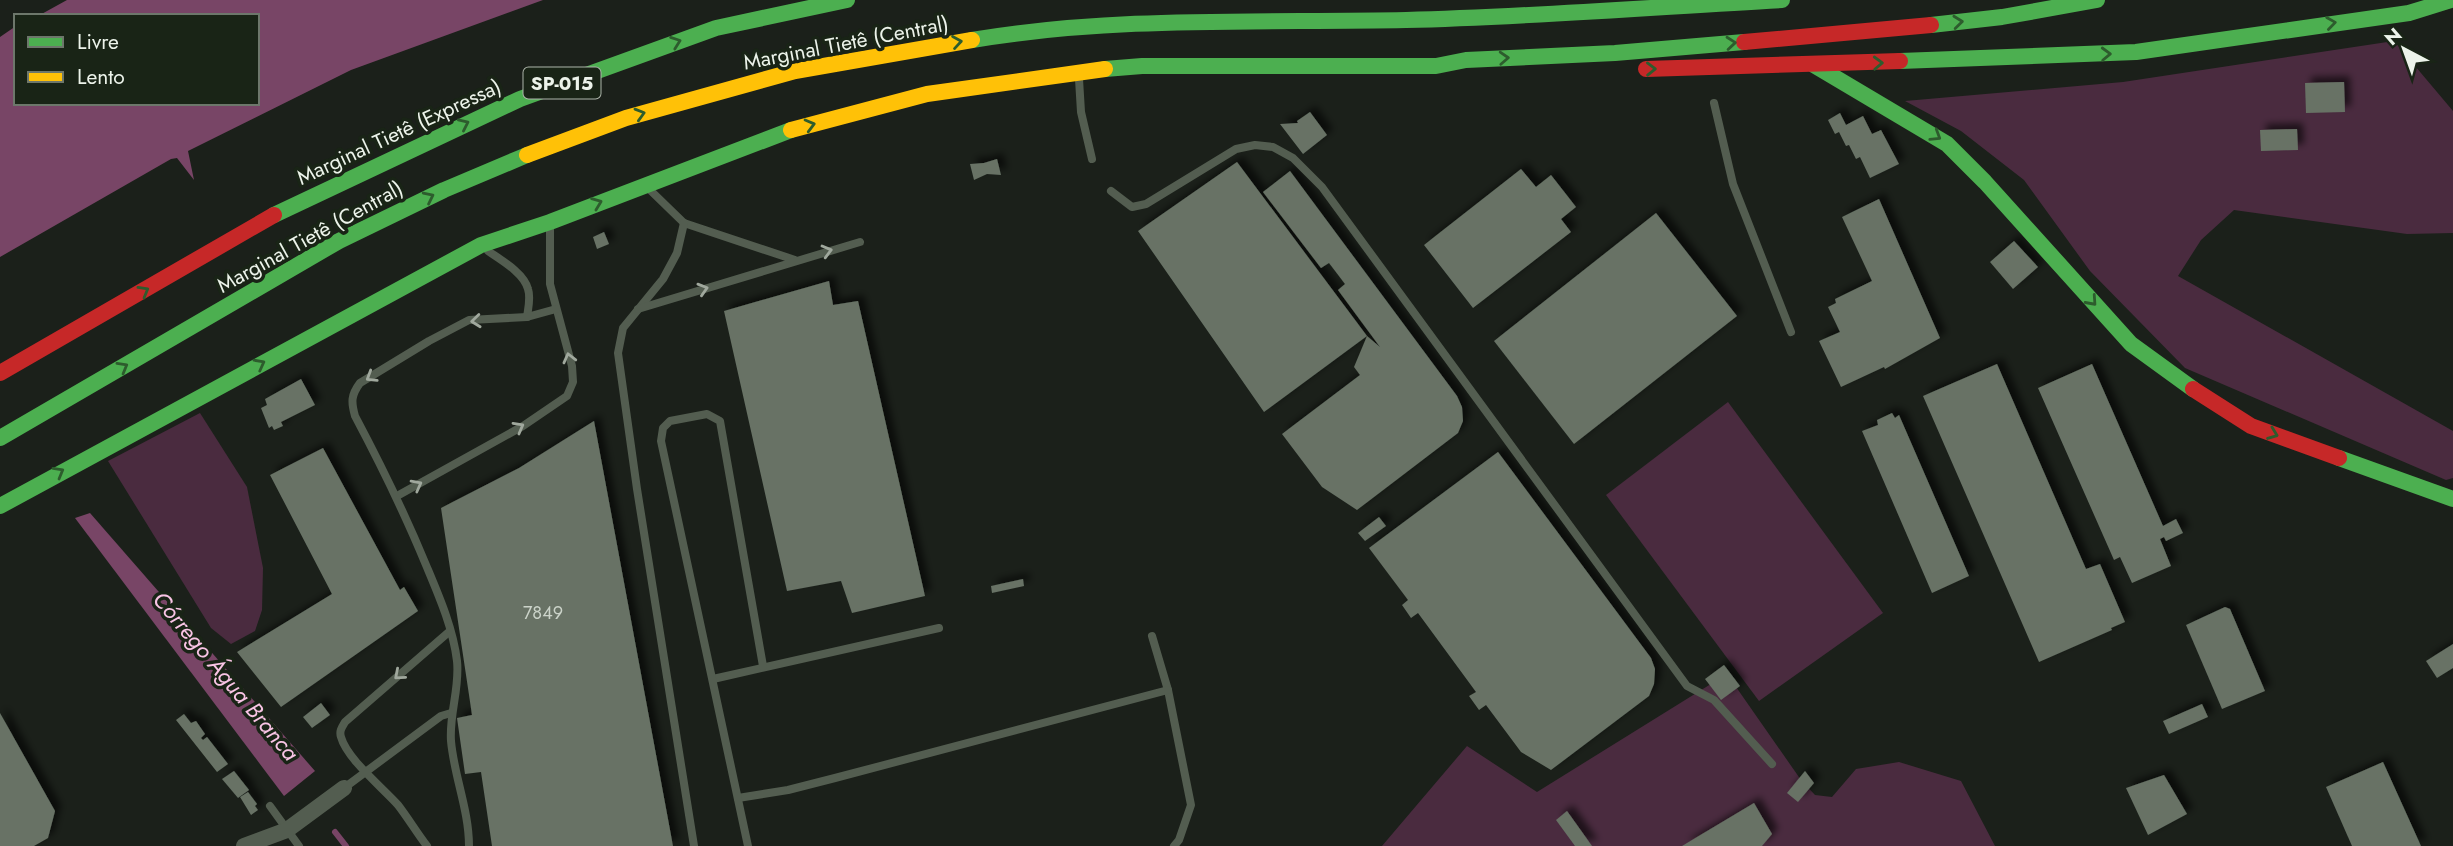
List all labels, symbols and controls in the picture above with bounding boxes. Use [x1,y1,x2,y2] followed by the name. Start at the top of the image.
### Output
[741,8,951,78] street label: Marginal Tietê (Central)
[14,14,259,105] legend
[1952,14,1963,29] one-way arrow
[2369,14,2439,84] north arrow
[2325,16,2337,31] one-way arrow
[2379,21,2408,52] text: N
[77,27,119,57] text: Livre
[951,35,963,50] one-way arrow
[670,36,682,50] one-way arrow
[1726,36,1737,51] one-way arrow
[2101,46,2112,61] one-way arrow
[1499,51,1510,66] one-way arrow
[1873,55,1884,70] one-way arrow
[1646,61,1657,76] one-way arrow
[77,62,125,92] text: Lento
[524,68,600,99] road number: SP-015
[292,71,506,193] street label: Marginal Tietê (Expressa)
[634,107,646,122] one-way arrow
[457,119,470,133] one-way arrow
[804,119,816,133] one-way arrow
[1928,128,1941,141] one-way arrow
[212,173,408,301] street label: Marginal Tietê (Central)
[422,192,434,206] one-way arrow
[590,198,602,212] one-way arrow
[821,245,833,259] one-way arrow
[697,282,709,297] one-way arrow
[137,286,150,299] one-way arrow
[2084,293,2096,306] one-way arrow
[470,314,482,329] one-way arrow
[563,353,577,365] one-way arrow
[252,359,265,372] one-way arrow
[115,362,128,375] one-way arrow
[365,368,378,381] one-way arrow
[512,422,524,435] one-way arrow
[2267,426,2279,440] one-way arrow
[52,467,65,480] one-way arrow
[410,480,422,493] one-way arrow
[145,584,308,769] water label: Córrego Água Branca
[523,600,563,626] house number: 7849
[394,667,407,679] one-way arrow

